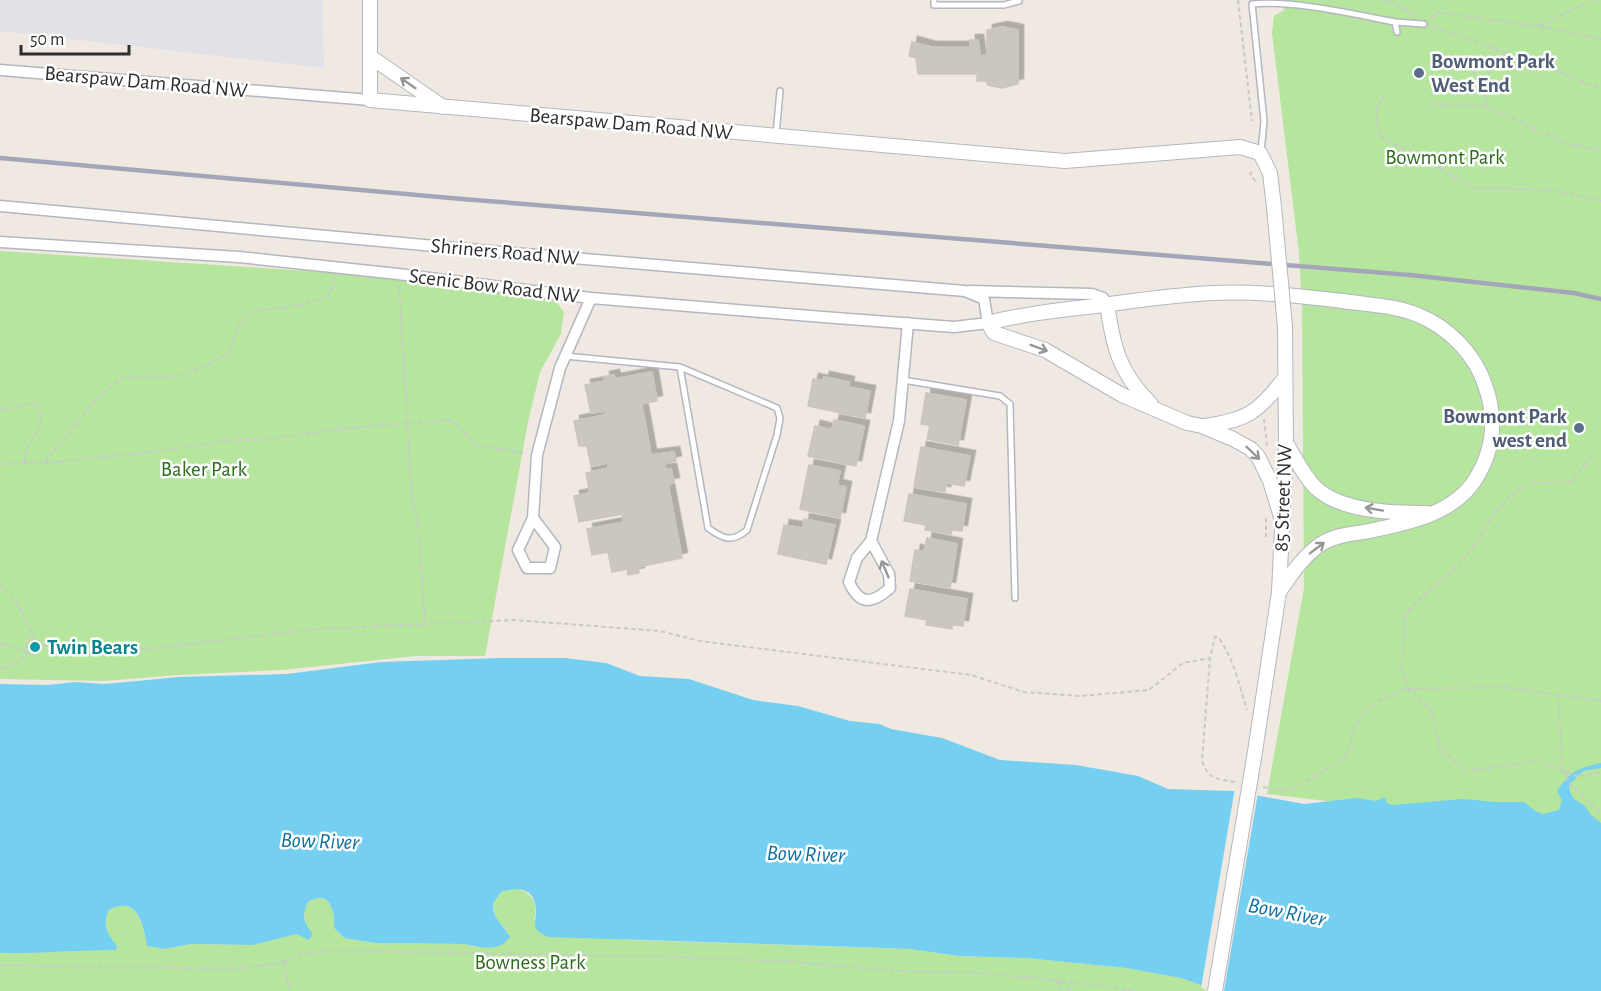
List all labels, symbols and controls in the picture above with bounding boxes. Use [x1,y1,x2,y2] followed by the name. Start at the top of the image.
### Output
[21,18,129,56] scale bar
[30,31,64,49] text: 50 m
[1431,51,1556,96] place label: Bowmont Park West End
[44,63,249,101] street label: Bearspaw Dam Road NW
[1412,66,1426,80] marker: Bowmont Park West End
[400,77,416,89] one-way arrow
[529,105,734,143] street label: Bearspaw Dam Road NW
[1385,147,1505,168] park label: Bowmont Park
[430,235,580,269] street label: Shriners Road NW
[408,265,581,307] street label: Scenic Bow Road NW
[1029,343,1048,354] one-way arrow
[1443,406,1568,451] place label: Bowmont Park west end
[1572,421,1586,435] marker: Bowmont Park west end
[1271,444,1295,552] street label: 85 Street NW
[1246,446,1261,461] one-way arrow
[161,459,248,480] park label: Baker Park
[1365,504,1384,515] one-way arrow
[1309,542,1325,555] one-way arrow
[879,561,890,579] one-way arrow
[47,637,138,658] place label: Twin Bears
[28,640,42,654] marker: Twin Bears
[280,829,360,853] water label: Bow River
[766,842,846,866] water label: Bow River
[1246,894,1328,930] water label: Bow River
[474,952,586,973] park label: Bowness Park

